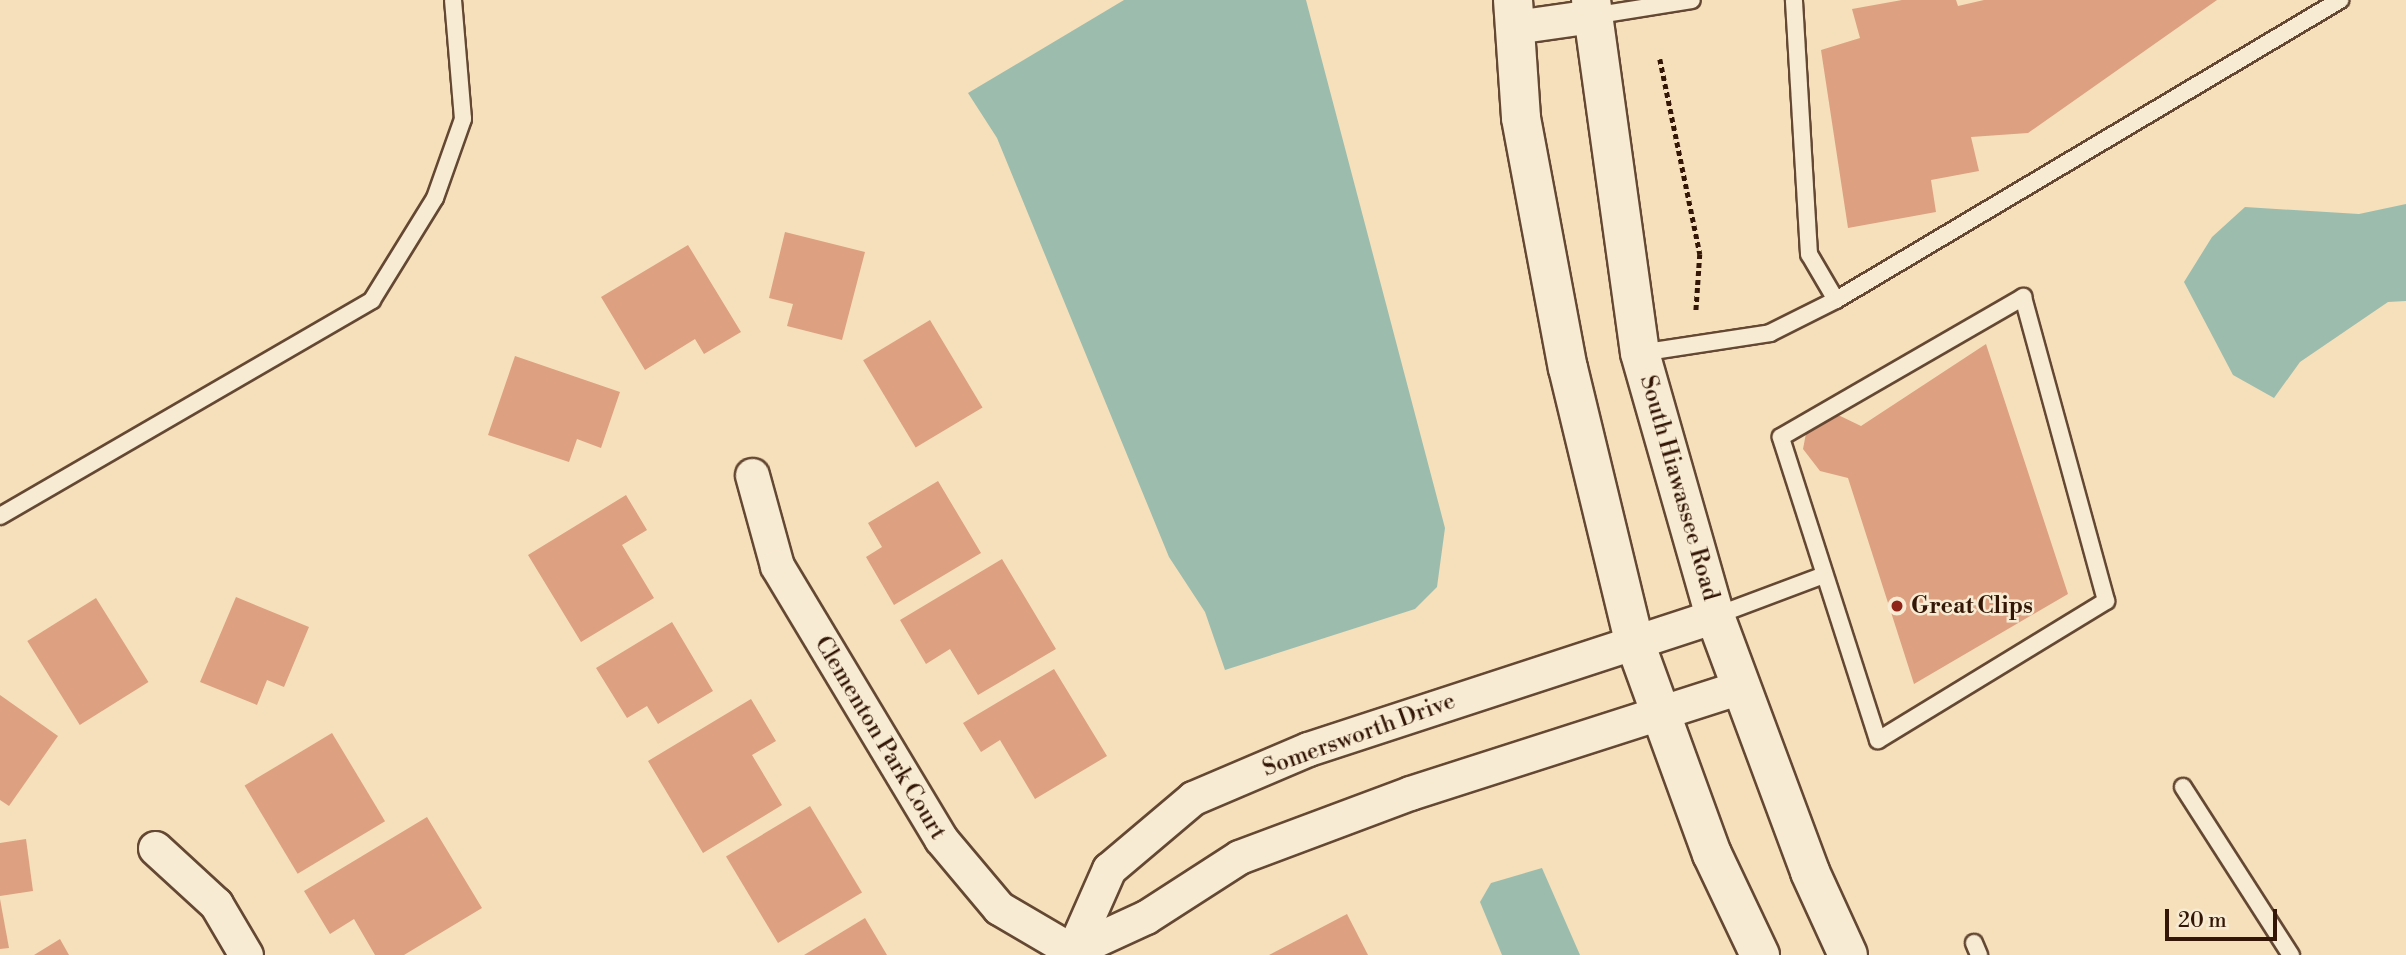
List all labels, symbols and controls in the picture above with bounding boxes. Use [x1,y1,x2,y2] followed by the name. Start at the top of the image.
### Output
[1634,372,1724,604] street label: South Hiawassee Road
[1911,592,2033,620] place label: Great Clips
[1889,598,1905,614] marker: Great Clips
[808,631,952,845] street label: Clementon Park Court
[1259,687,1459,783] street label: Somersworth Drive
[2168,895,2280,939] scale bar
[2178,908,2227,934] text: 20 m

